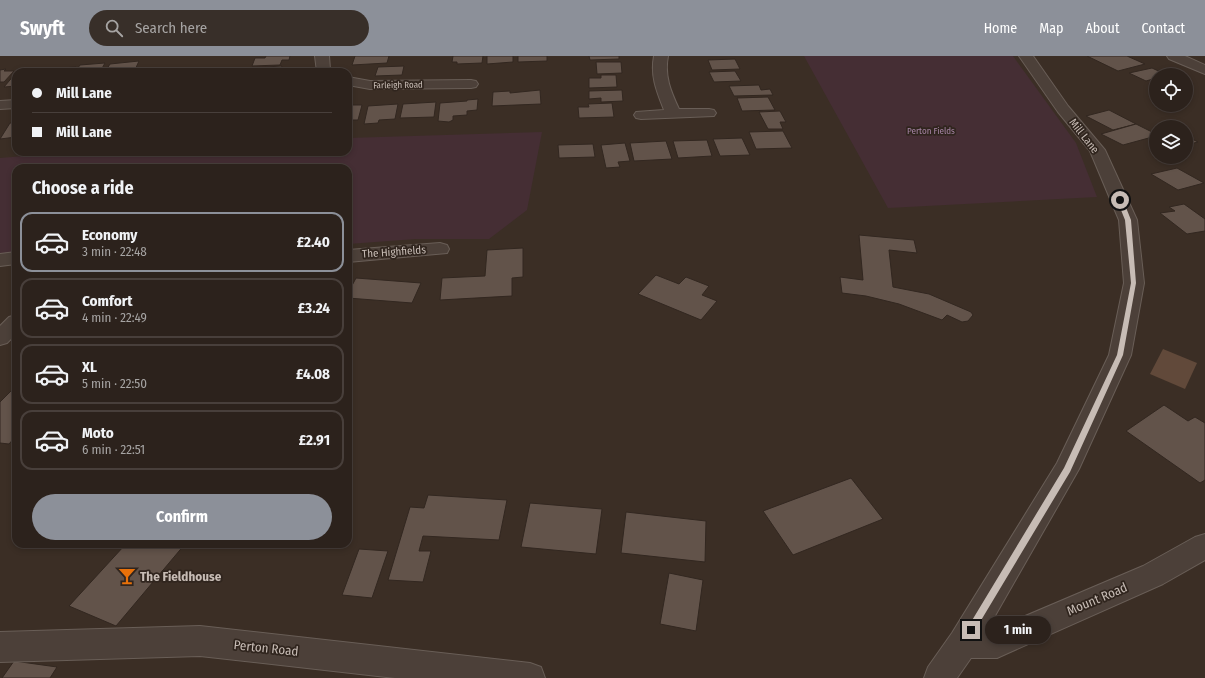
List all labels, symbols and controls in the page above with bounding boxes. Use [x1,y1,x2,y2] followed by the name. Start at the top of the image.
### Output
[89,10,369,46] search box
[20,17,65,40] text: Swyft
[103,17,125,39] icon: search
[135,19,207,37] text: Search here
[984,20,1017,37] text: Home
[1039,20,1063,37] text: Map
[1085,20,1120,37] text: About
[1142,20,1185,37] text: Contact
[1149,68,1193,164] map controls
[1149,68,1193,112] button: locate
[373,80,423,90] street label: Farleigh Road
[56,84,112,102] text: Mill Lane
[1066,116,1102,156] street label: Mill Lane
[1149,120,1193,164] button: layers
[56,123,112,141] text: Mill Lane
[907,126,955,136] park label: Perton Fields
[32,177,134,199] text: Choose a ride
[1111,191,1129,209] route start
[34,224,70,260] icon: car
[82,226,137,244] text: Economy
[297,233,330,251] text: £2.40
[362,243,427,261] street label: The Highfields
[82,244,147,259] text: 3 min · 22:48
[34,290,70,326] icon: car
[82,292,133,310] text: Comfort
[298,299,330,317] text: £3.24
[82,310,147,325] text: 4 min · 22:49
[34,356,70,392] icon: car
[82,358,97,376] text: XL
[296,365,330,383] text: £4.08
[82,376,147,391] text: 5 min · 22:50
[34,422,70,458] icon: car
[82,424,114,442] text: Moto
[299,431,330,449] text: £2.91
[82,442,145,457] text: 6 min · 22:51
[32,494,332,540] button: Confirm
[117,566,137,586] bar icon: The Fieldhouse
[140,569,222,584] place label: The Fieldhouse
[1065,580,1129,618] street label: Mount Road
[985,616,1051,644] callout: 1 min
[962,621,980,639] route end
[1004,622,1032,637] text: 1 min
[233,637,299,659] street label: Perton Road

